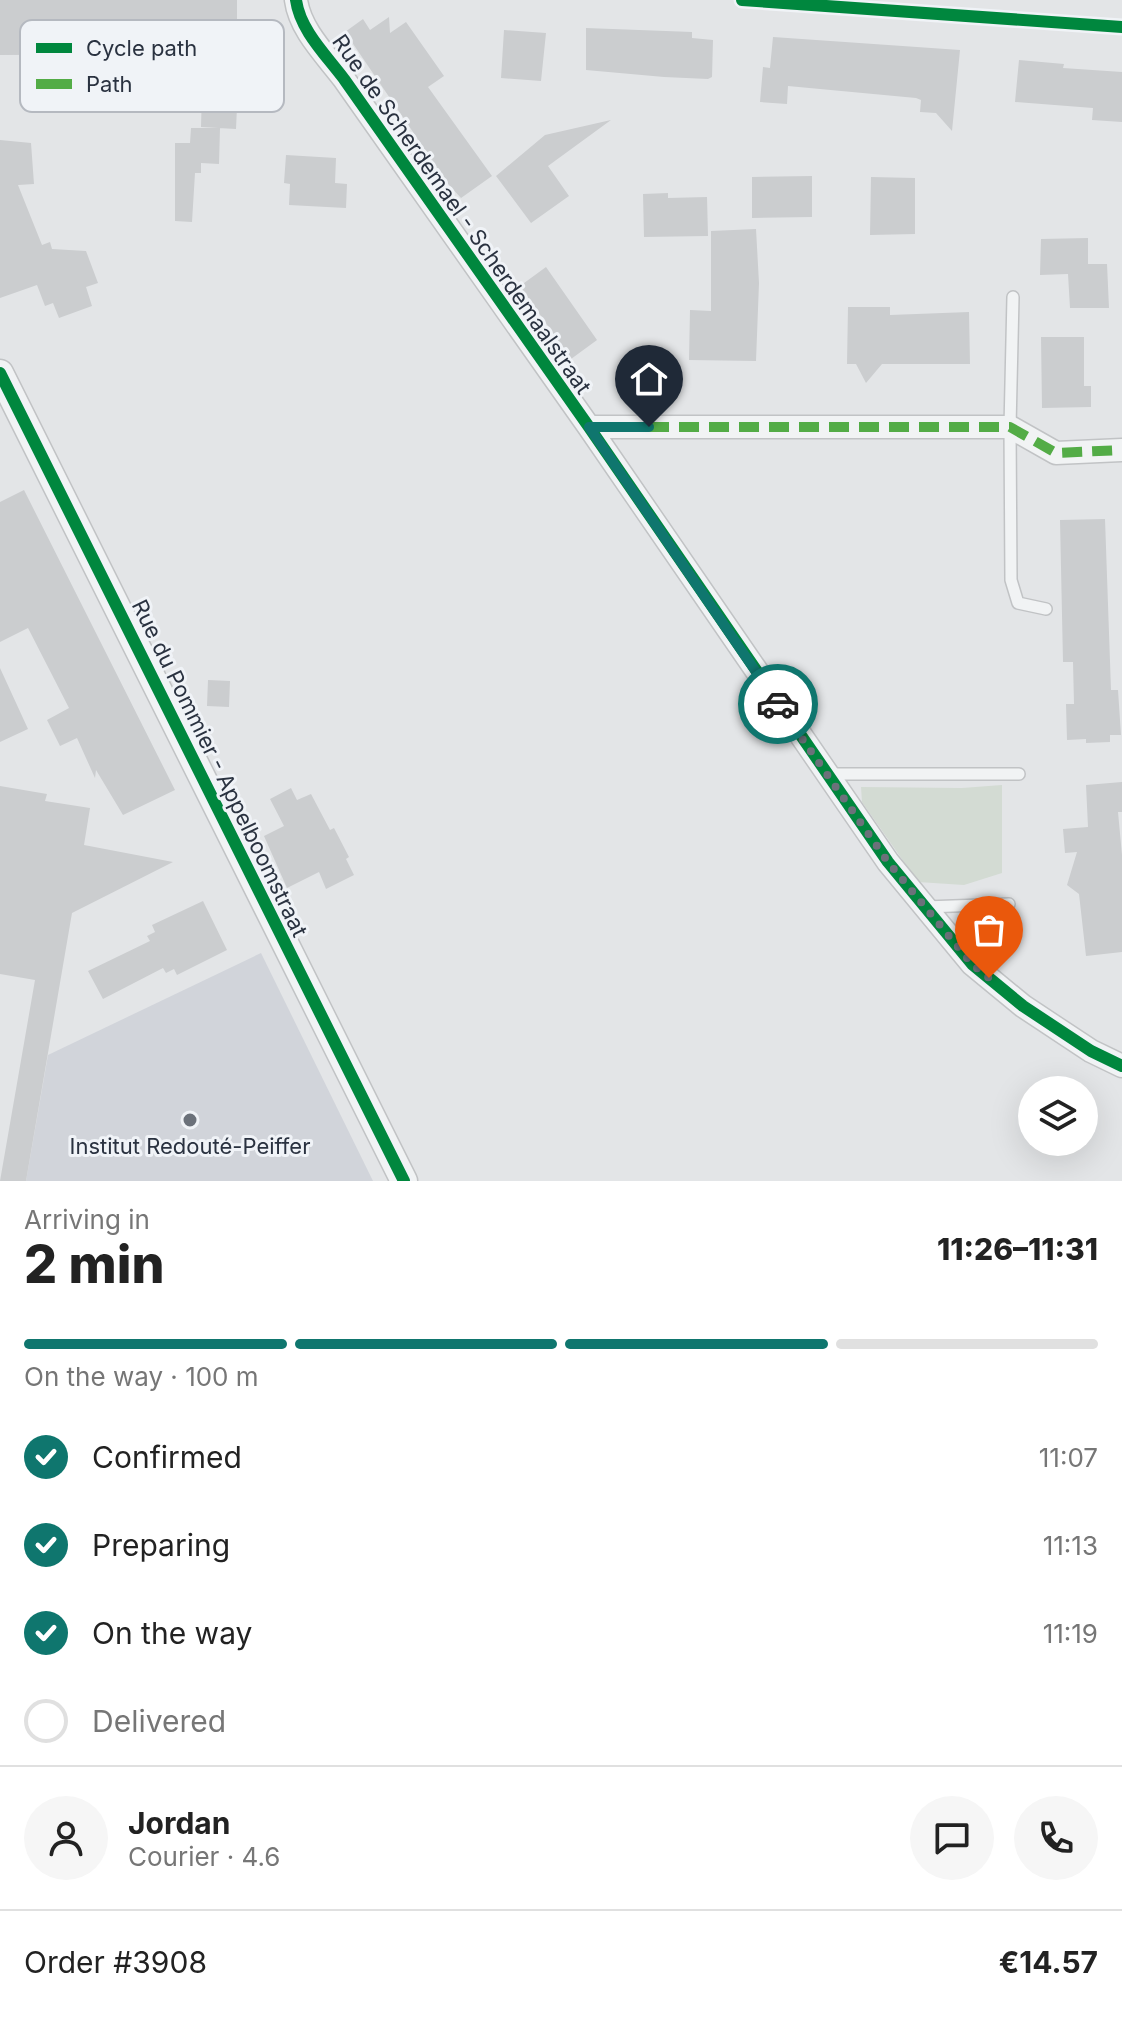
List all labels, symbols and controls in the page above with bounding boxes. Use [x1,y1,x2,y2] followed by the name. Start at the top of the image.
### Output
[20,20,284,112] legend
[327,29,597,399] street label: Rue de Scherdemael - Scherdemaalstraat
[86,35,197,61] text: Cycle path
[86,71,133,97] text: Path
[615,345,683,427] pin
[627,357,671,401] icon: home
[127,595,313,941] street label: Rue du Pommier - Appelboomstraat
[738,664,818,744] courier
[756,682,800,726] icon: car
[955,896,1023,978] pin
[967,908,1011,952] icon: bag
[1018,1076,1098,1156] map controls
[1018,1076,1098,1156] button: layers
[181,1111,199,1129] marker: Institut Redouté-Peiffer
[70,1133,310,1159] place label: Institut Redouté-Peiffer
[24,1204,150,1235] text: Arriving in
[937,1231,1098,1267] text: 11:26–11:31
[24,1233,165,1296] text: 2 min
[24,1361,259,1392] text: On the way · 100 m
[24,1435,68,1479] icon: check
[92,1439,242,1475] text: Confirmed
[1039,1442,1098,1473] text: 11:07
[24,1523,68,1567] icon: check
[92,1527,230,1563] text: Preparing
[1043,1530,1098,1561] text: 11:13
[24,1611,68,1655] icon: check
[92,1615,252,1651] text: On the way
[1043,1618,1098,1649] text: 11:19
[92,1703,226,1739] text: Delivered
[24,1796,108,1880] button: person
[910,1796,994,1880] button: chat
[1014,1796,1098,1880] button: phone
[128,1805,230,1841] text: Jordan
[128,1841,280,1872] text: Courier · 4.6
[24,1944,207,1980] text: Order #3908
[999,1944,1098,1980] text: €14.57

